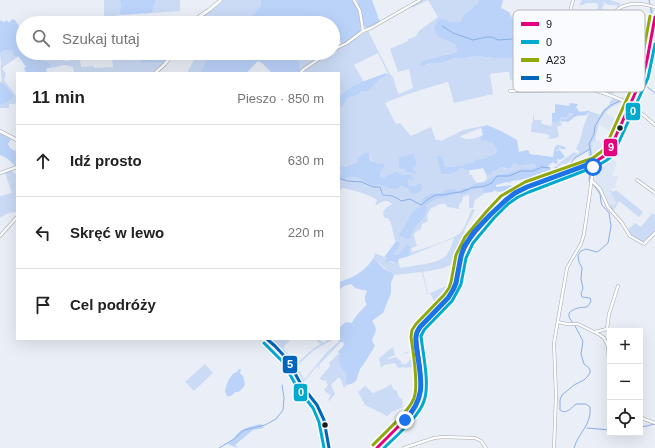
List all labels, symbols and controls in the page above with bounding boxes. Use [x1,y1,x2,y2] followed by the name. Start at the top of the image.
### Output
[513,10,645,92] legend
[16,16,340,60] search box
[546,18,552,30] text: 9
[30,27,52,49] icon: search
[62,30,140,47] text: Szukaj tutaj
[546,36,552,48] text: 0
[546,54,566,66] text: A23
[546,72,552,84] text: 5
[32,88,85,107] text: 11 min
[237,91,324,106] text: Pieszo · 850 m
[625,102,641,121] line badge: 0
[630,105,636,117] text: 0
[615,123,625,133] unlabelled marker
[603,138,618,157] line badge: 9
[608,141,614,153] text: 9
[32,150,54,172] icon: ahead
[70,152,142,169] text: Idź prosto
[288,153,324,168] text: 630 m
[584,158,602,176] route start
[32,222,54,244] icon: left
[70,224,164,241] text: Skręć w lewo
[288,225,324,240] text: 220 m
[32,294,54,316] icon: arrive
[70,296,156,313] text: Cel podróży
[607,328,643,436] map controls
[607,328,643,364] button: +
[282,355,298,374] line badge: 5
[287,358,293,370] text: 5
[607,364,643,400] button: −
[293,383,308,402] line badge: 0
[298,386,304,398] text: 0
[607,400,643,436] button: locate
[396,411,414,429] route end
[320,420,330,430] unlabelled marker

